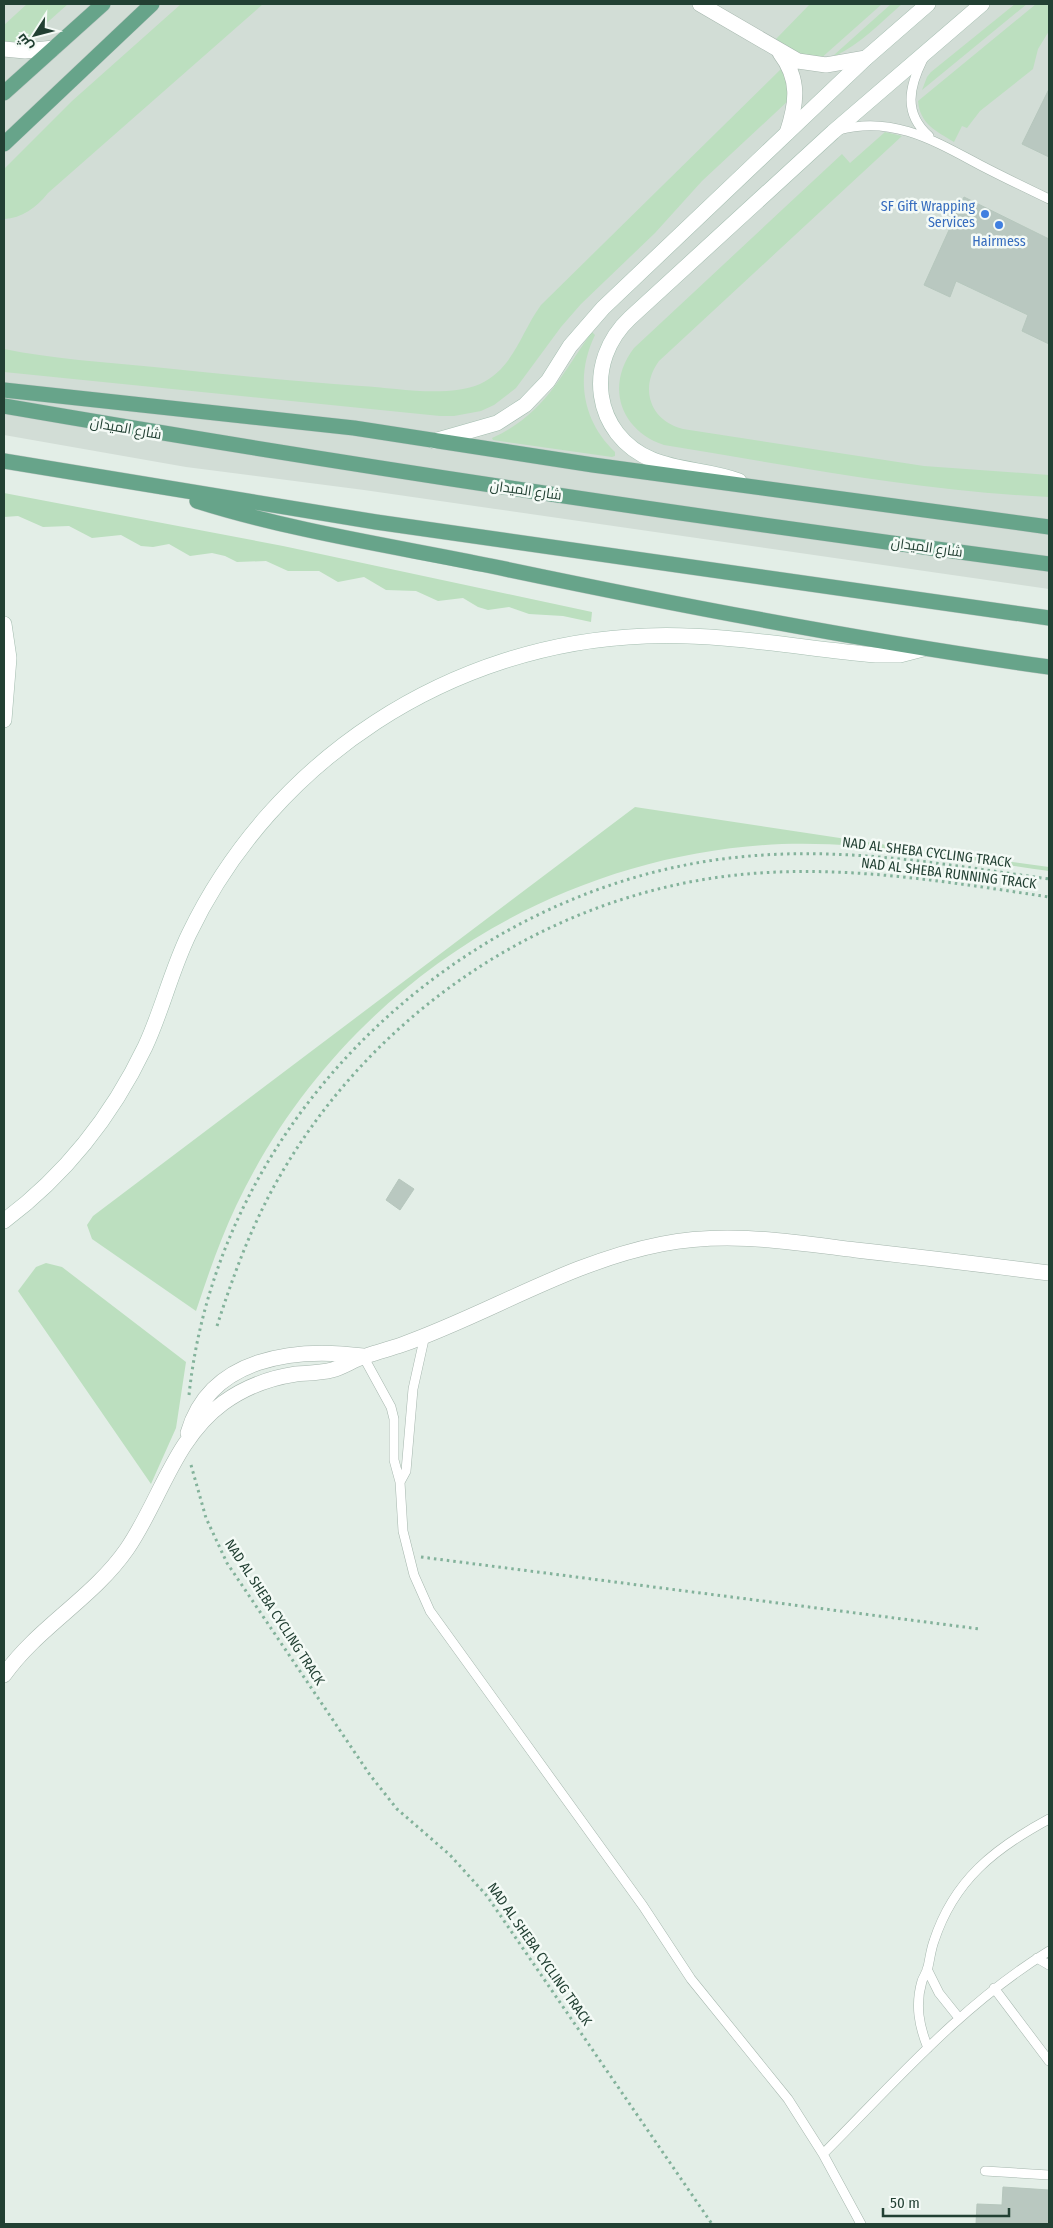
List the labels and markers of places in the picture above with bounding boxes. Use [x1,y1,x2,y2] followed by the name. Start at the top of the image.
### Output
[881,198,975,231] place label: SF Gift Wrapping Services
[979,208,991,220] marker: SF Gift Wrapping Services
[993,219,1005,231] marker: Hairmess
[972,233,1026,250] place label: Hairmess

